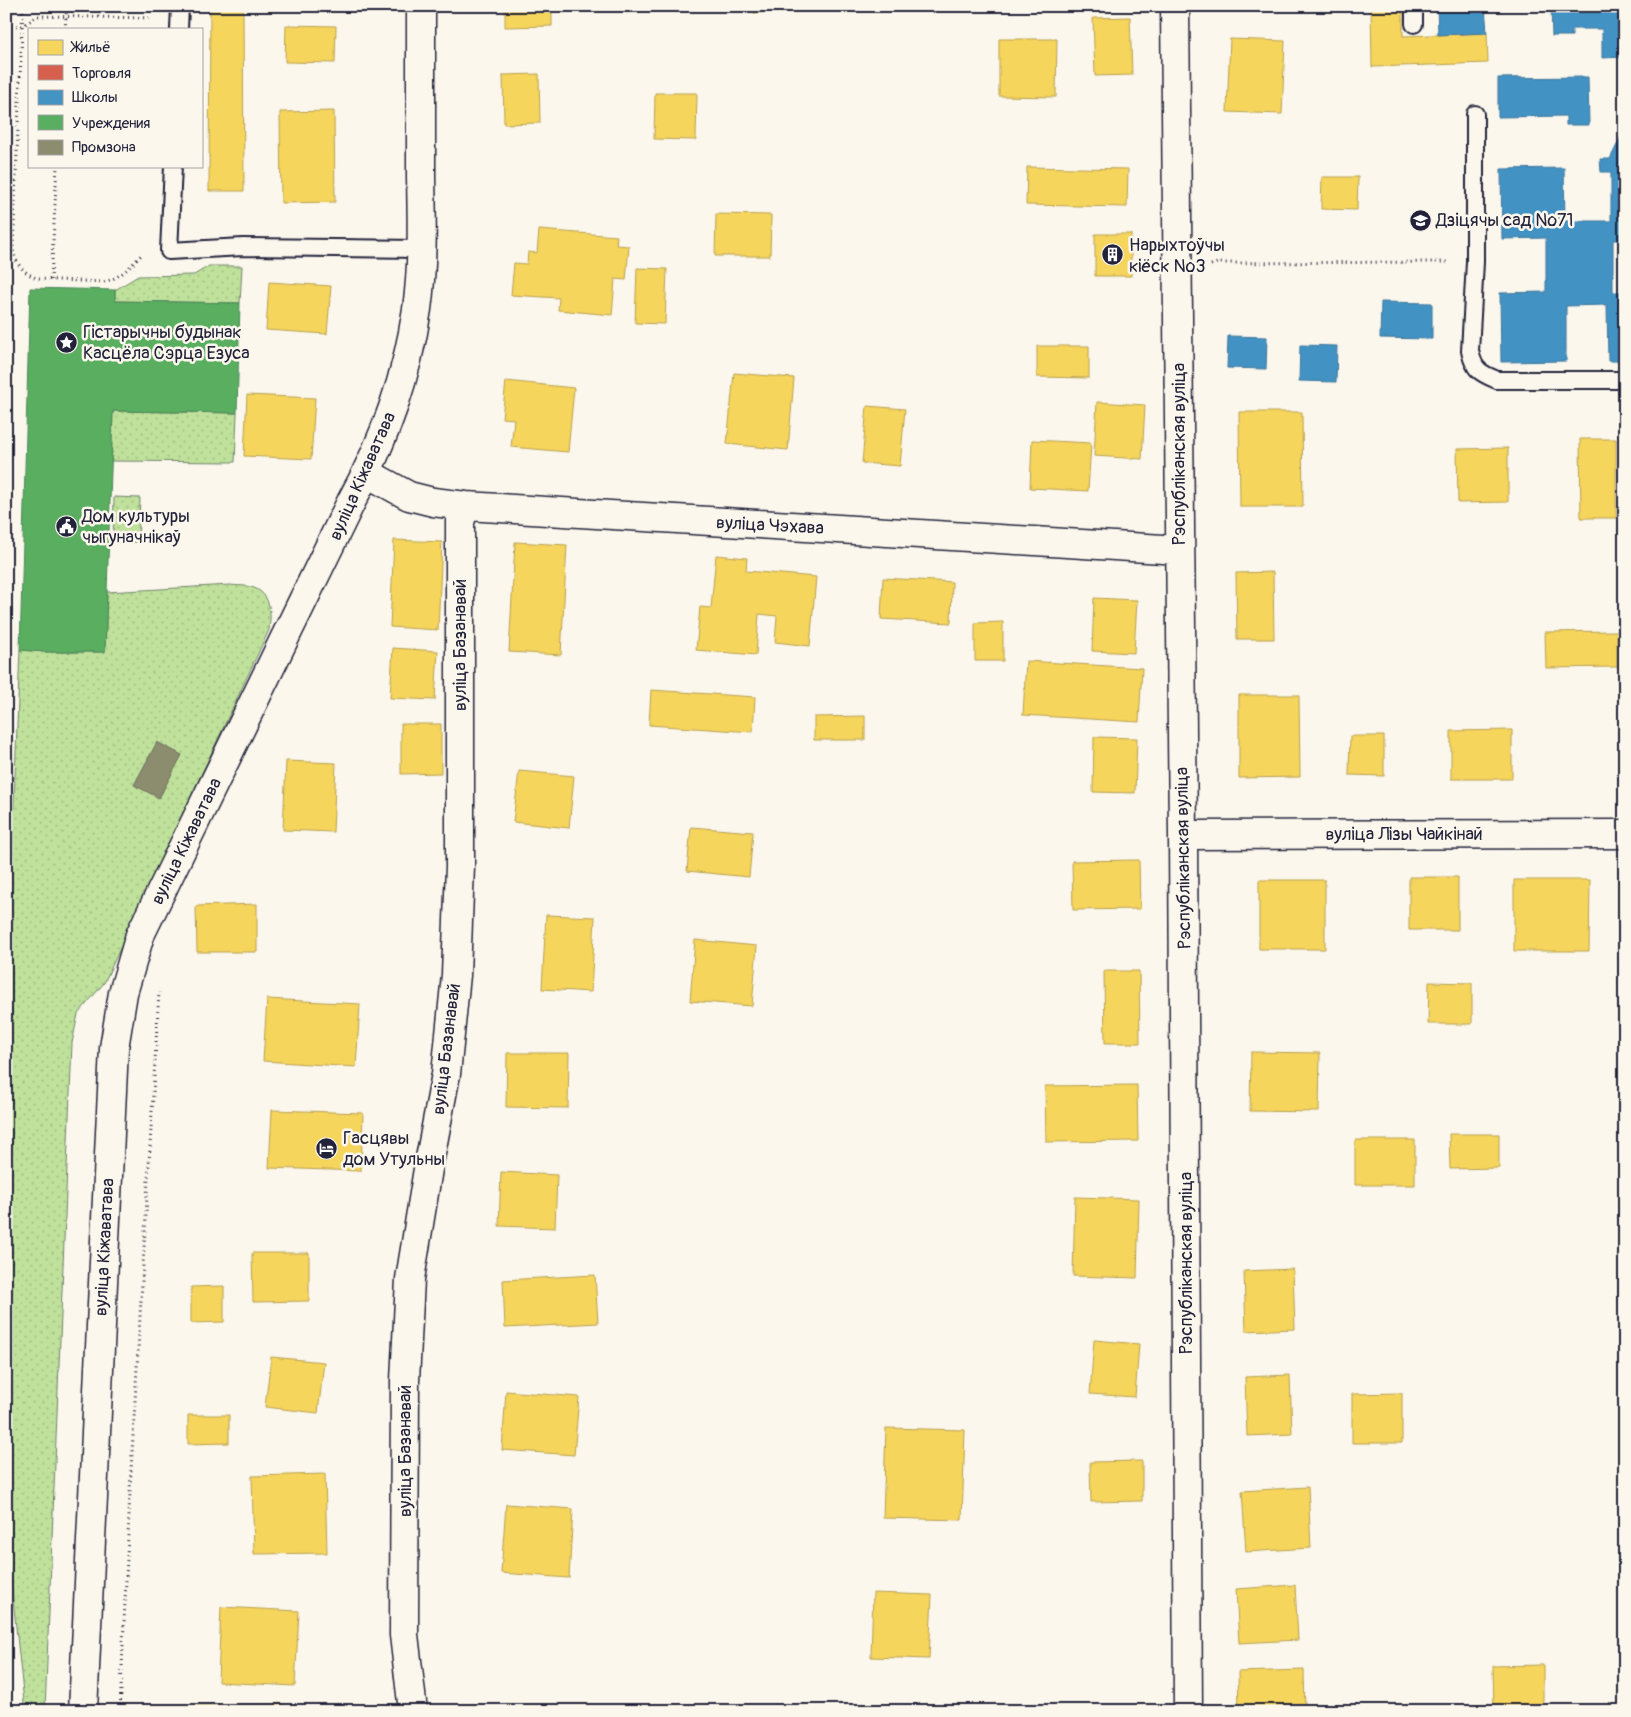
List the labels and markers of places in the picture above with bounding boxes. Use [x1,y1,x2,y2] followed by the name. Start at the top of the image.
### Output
[1408,208,1432,232] school or university icon: Дзіцячы сад №71
[1435,209,1574,232] place label: Дзіцячы сад №71
[1129,234,1225,278] place label: Нарыхтоўчы кіёск №3
[1101,243,1125,267] building icon: Нарыхтоўчы кіёск №3
[83,321,250,365] place label: Гістарычны будынак Касцёла Сэрца Езуса
[55,330,79,354] place icon: Гістарычны будынак Касцёла Сэрца Езуса
[81,505,190,549] place label: Дом культуры чыгуначнікаў
[54,514,78,538] public building icon: Дом культуры чыгуначнікаў
[343,1127,445,1171] place label: Гасцявы дом Утульны
[315,1136,339,1160] hotel icon: Гасцявы дом Утульны

